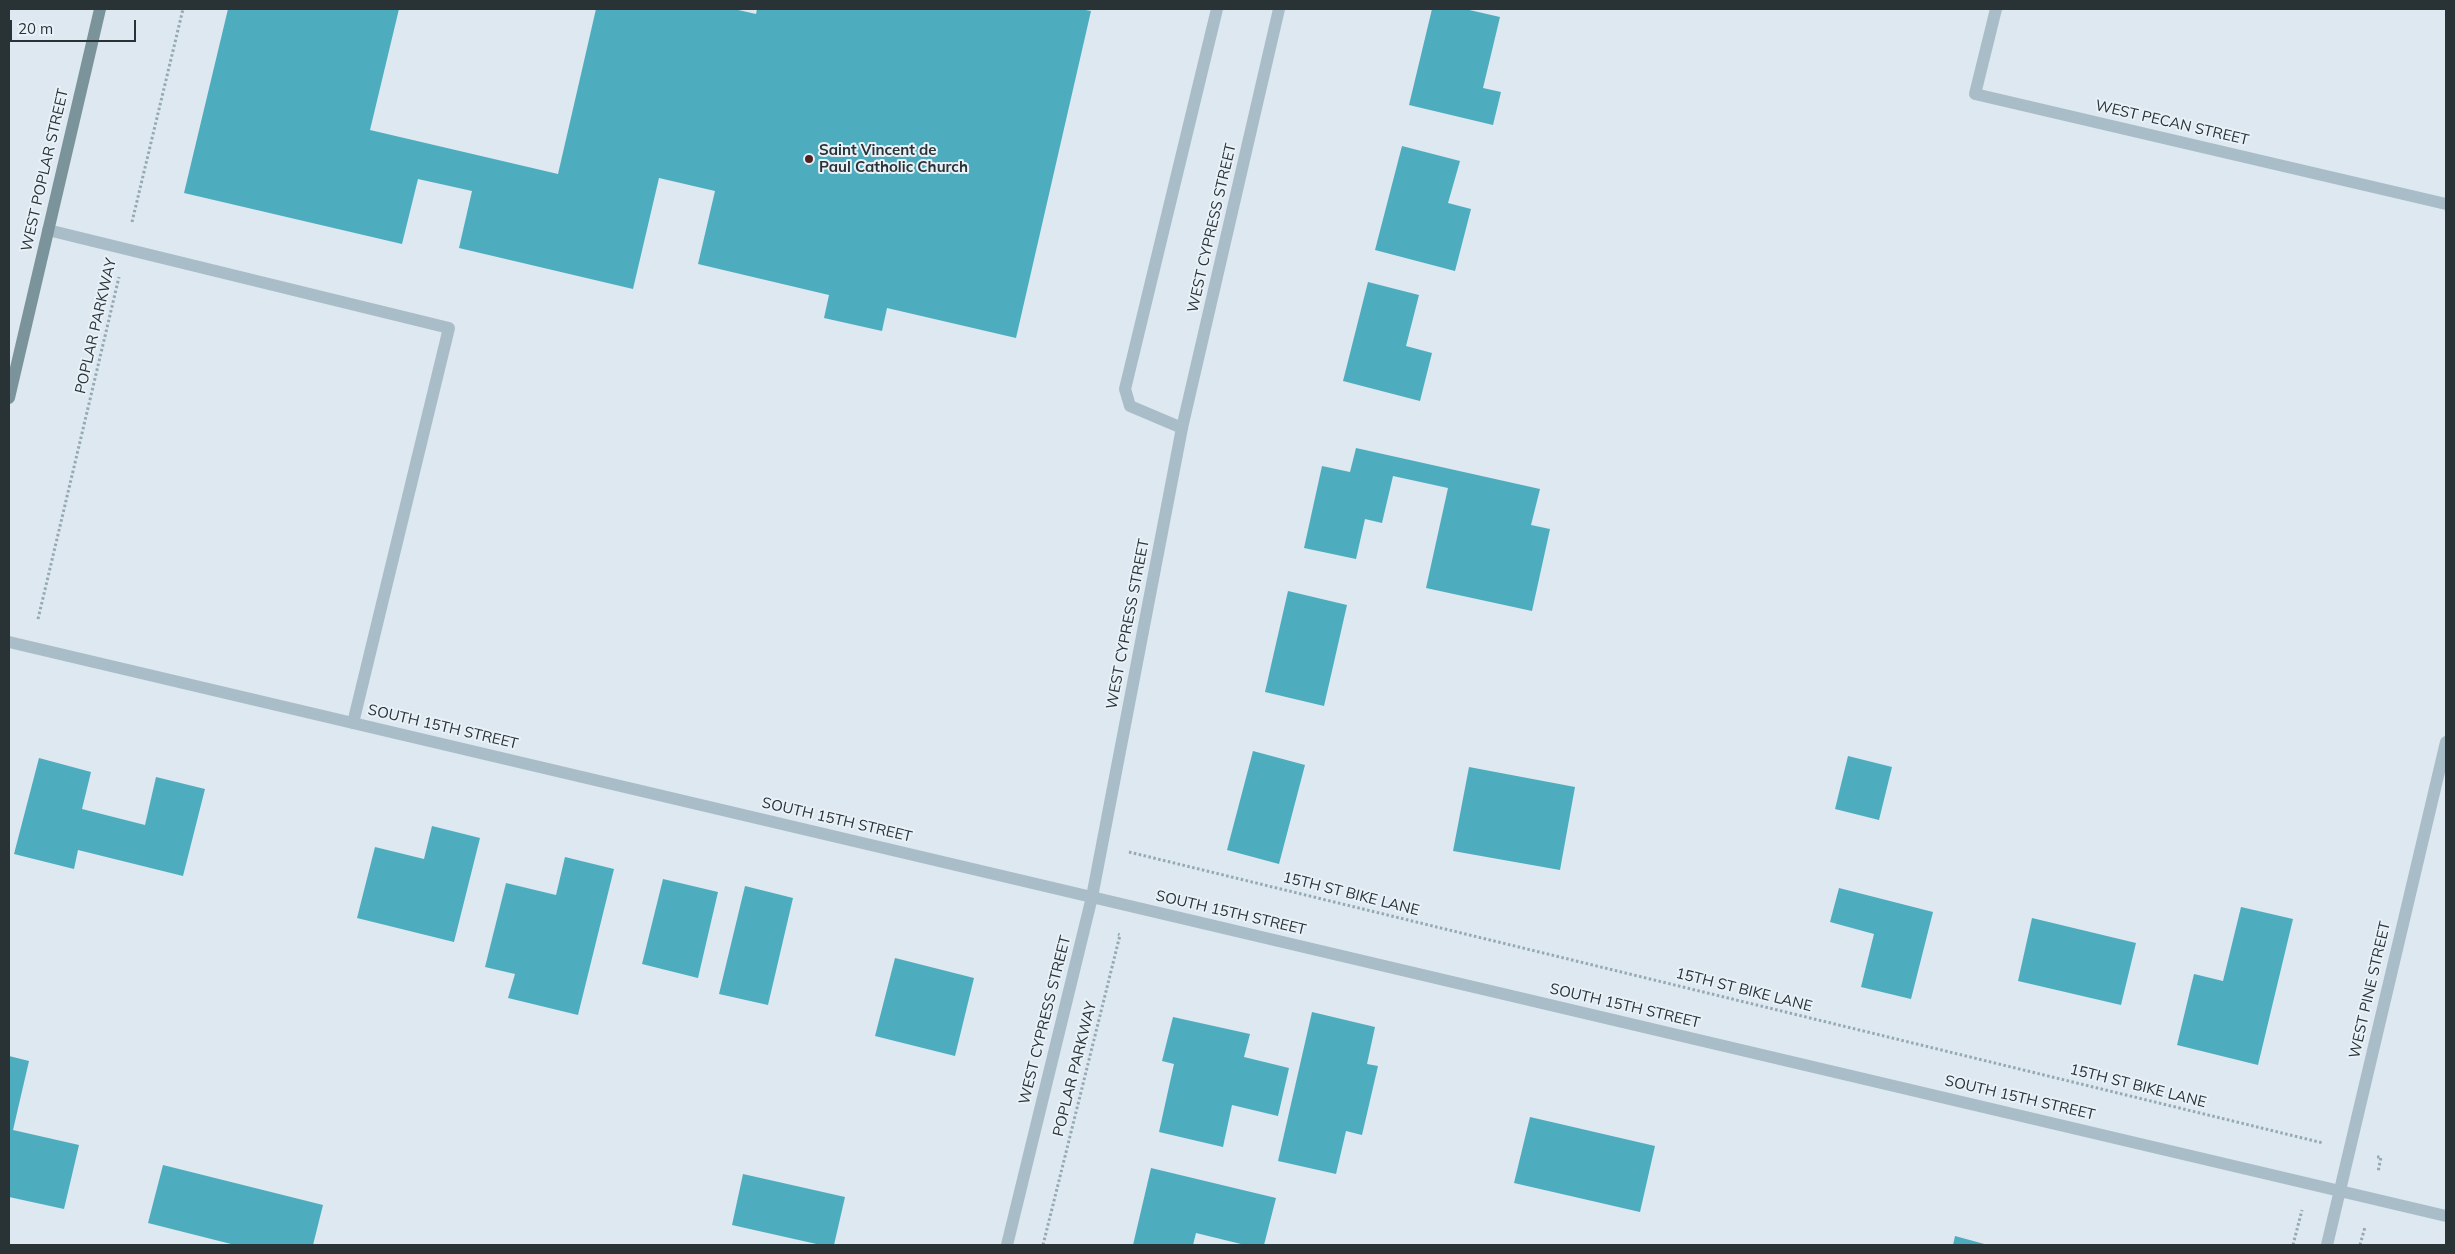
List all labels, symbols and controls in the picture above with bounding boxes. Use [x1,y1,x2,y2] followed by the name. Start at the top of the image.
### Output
[12,10,139,42] scale bar
[18,19,53,38] text: 20 m
[17,87,73,253] street label: WEST POPLAR STREET
[2093,97,2251,149] street label: WEST PECAN STREET
[819,141,968,176] place label: Saint Vincent de Paul Catholic Church
[1184,142,1240,314] street label: WEST CYPRESS STREET
[803,153,815,165] marker: Saint Vincent de Paul Catholic Church
[72,256,120,396] street label: POPLAR PARKWAY
[1103,537,1153,711] street label: WEST CYPRESS STREET
[366,701,520,753] street label: SOUTH 15TH STREET
[760,794,914,846] street label: SOUTH 15TH STREET
[1281,868,1421,920] street label: 15TH ST BIKE LANE
[1154,887,1308,939] street label: SOUTH 15TH STREET
[2345,920,2395,1060] street label: WEST PINE STREET
[1015,934,1075,1106] street label: WEST CYPRESS STREET
[1674,964,1814,1016] street label: 15TH ST BIKE LANE
[1548,980,1702,1032] street label: SOUTH 15TH STREET
[1050,1000,1100,1138] street label: POPLAR PARKWAY
[2068,1060,2208,1112] street label: 15TH ST BIKE LANE
[1943,1072,2097,1124] street label: SOUTH 15TH STREET

